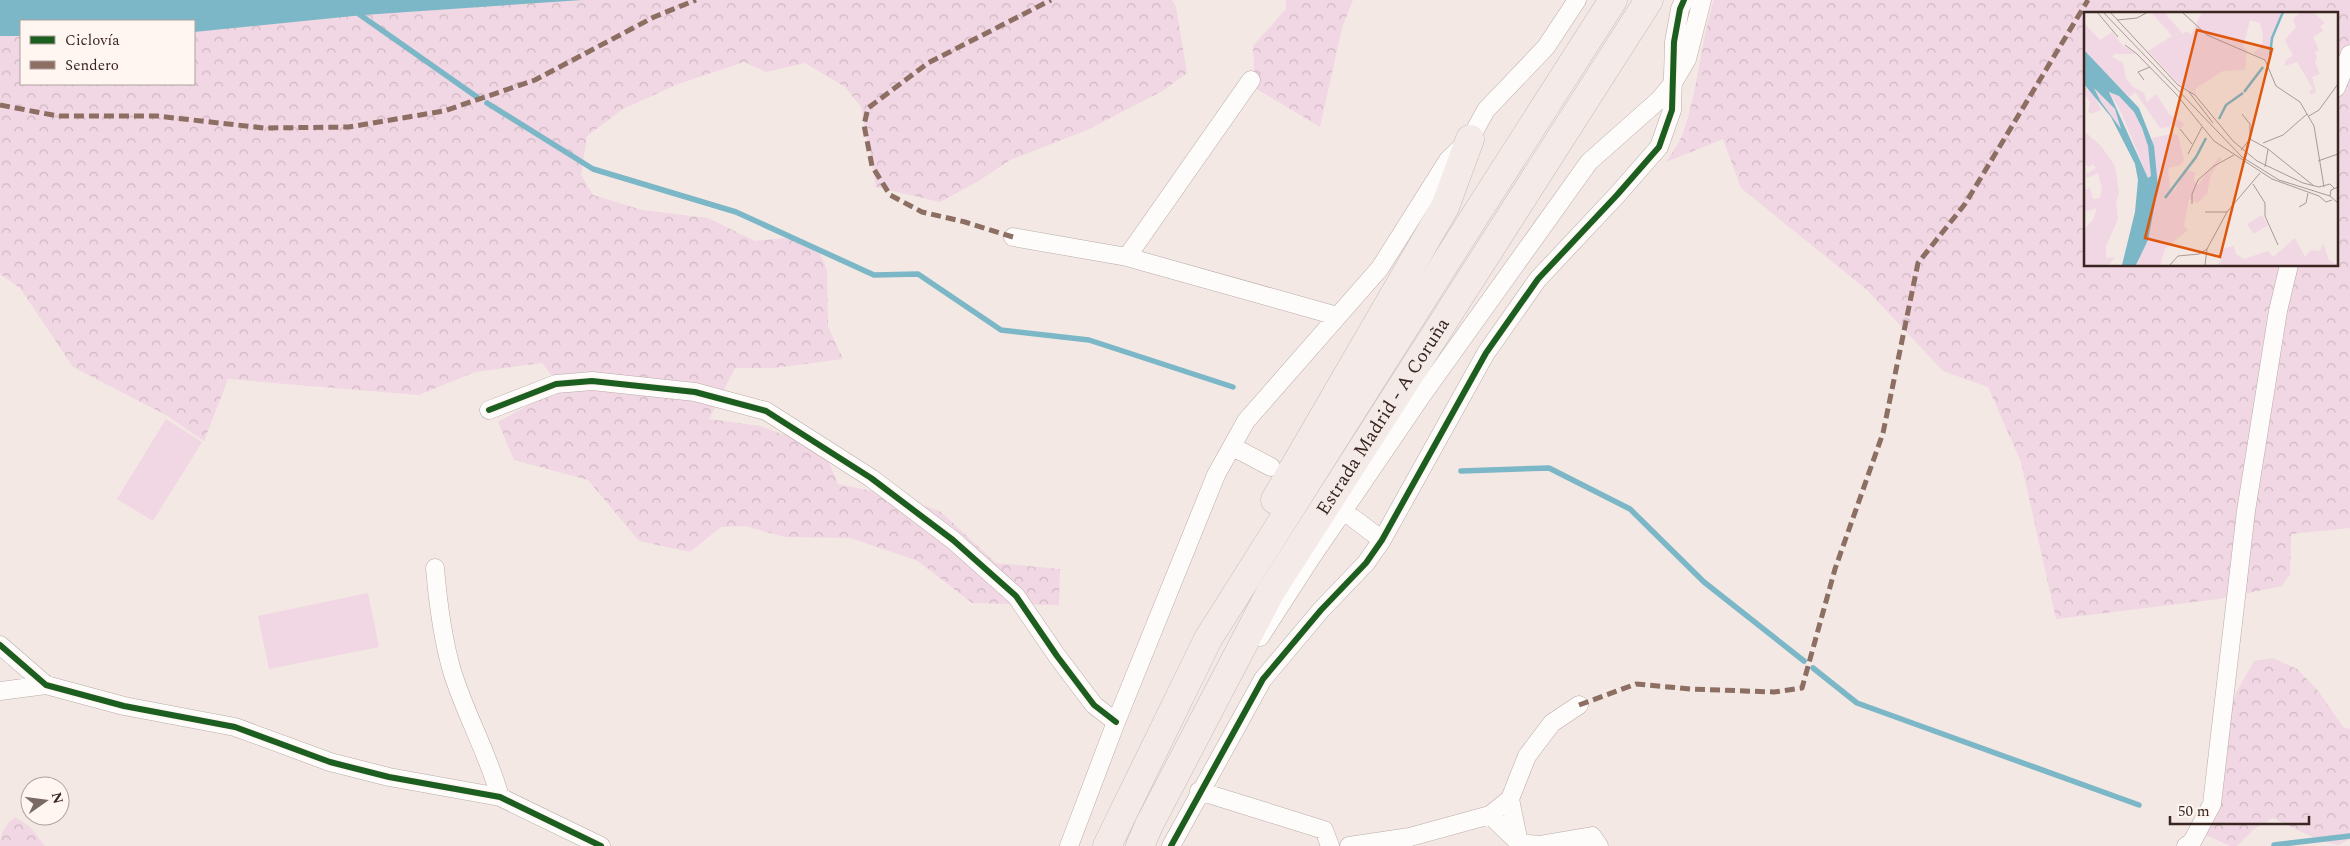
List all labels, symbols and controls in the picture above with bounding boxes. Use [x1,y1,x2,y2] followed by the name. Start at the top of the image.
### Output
[2084,12,2338,266] inset map
[20,20,195,85] legend
[65,29,120,52] text: Ciclovía
[65,54,119,77] text: Sendero
[1309,311,1457,521] street label: Estrada Madrid - A Coruña
[20,776,70,826] north arrow
[46,790,69,806] text: N
[2170,794,2309,826] scale bar
[2178,800,2210,823] text: 50 m

